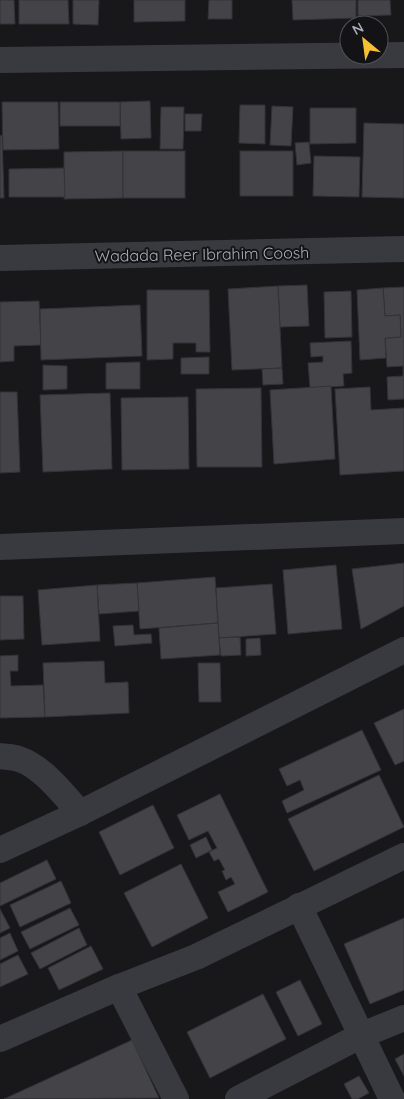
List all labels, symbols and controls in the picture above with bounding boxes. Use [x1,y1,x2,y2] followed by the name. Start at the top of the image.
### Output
[339,15,389,65] north arrow
[349,18,367,39] text: N
[95,242,309,266] street label: Wadada Reer Ibrahim Coosh

